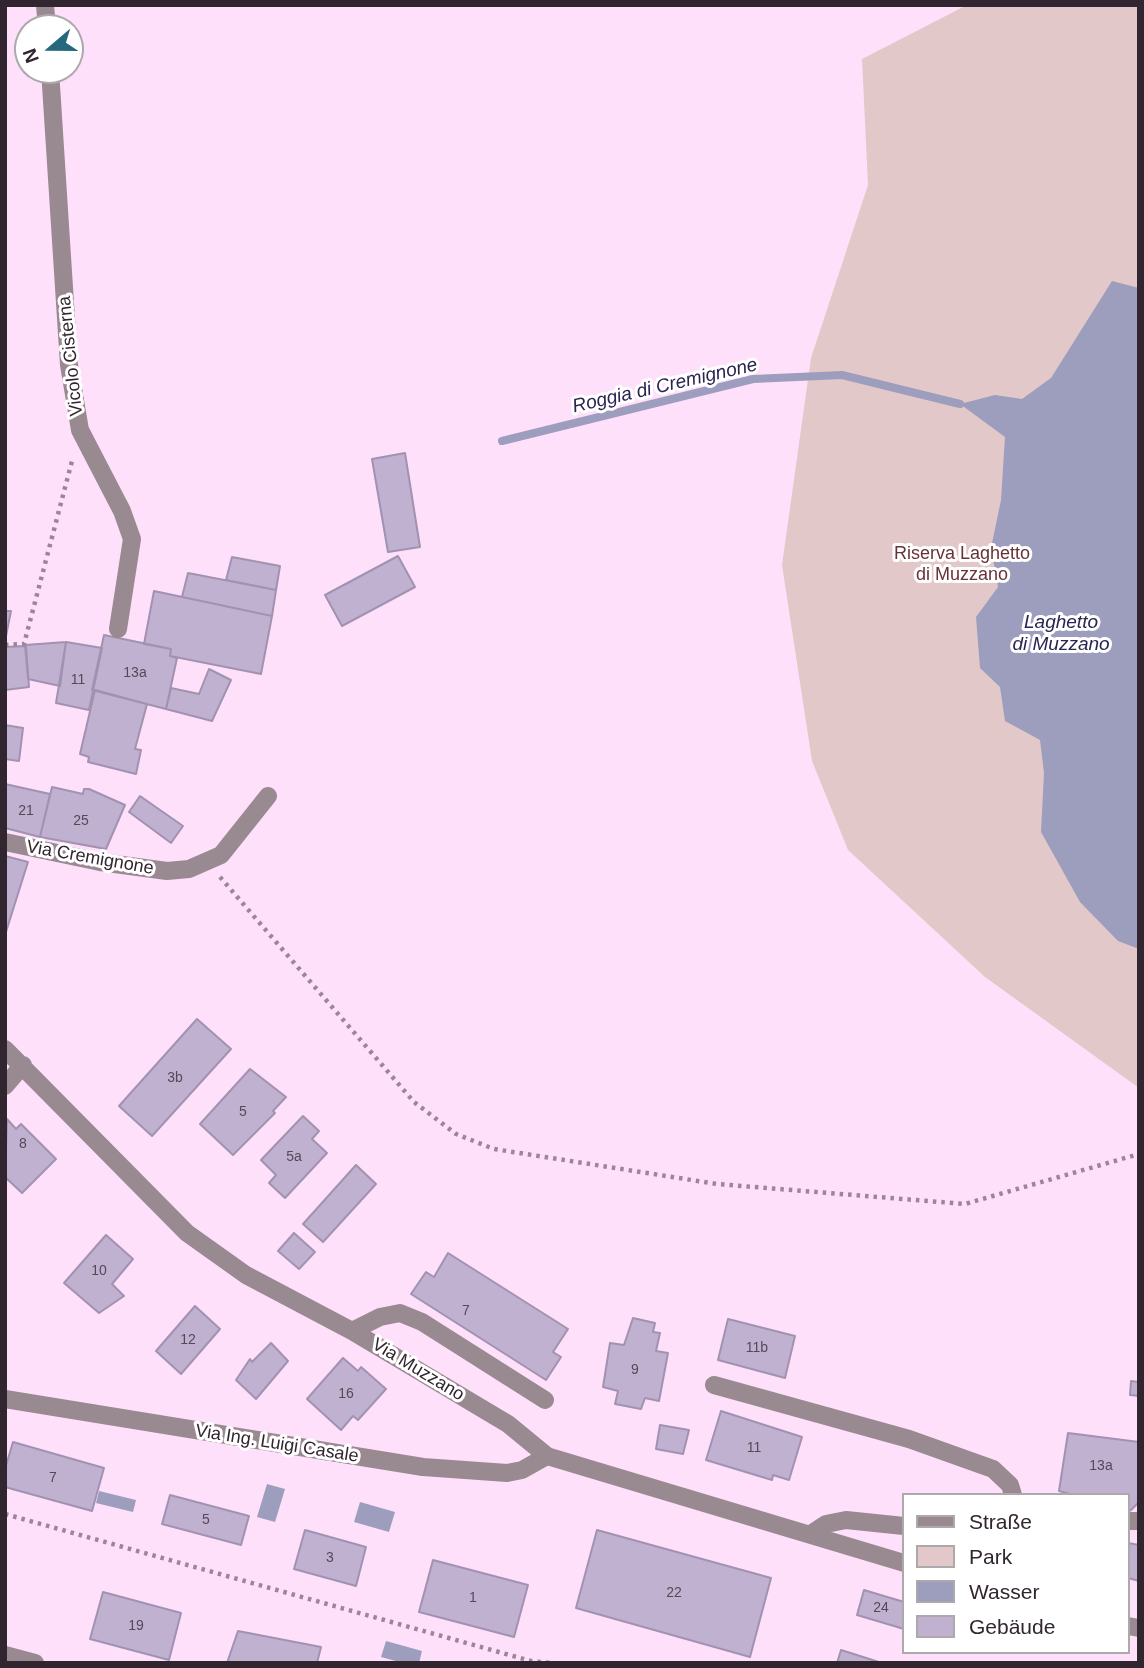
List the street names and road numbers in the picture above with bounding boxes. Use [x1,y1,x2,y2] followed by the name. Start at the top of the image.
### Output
[54,295,88,417] street label: Vicolo Cisterna
[25,836,155,880] street label: Via Cremignone
[368,1334,468,1406] street label: Via Muzzano
[194,1420,360,1468] street label: Via Ing. Luigi Casale

